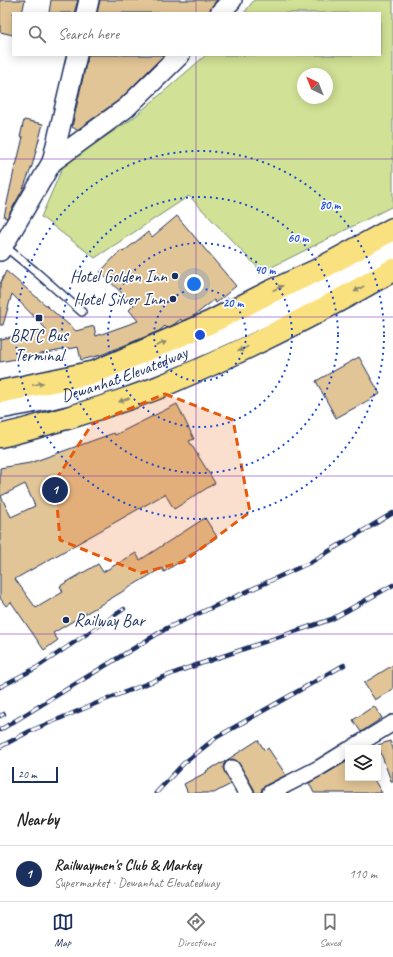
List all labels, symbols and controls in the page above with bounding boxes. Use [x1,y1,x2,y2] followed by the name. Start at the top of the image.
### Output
[12,12,381,56] search box
[26,23,48,45] icon: search
[58,25,119,44] text: Search here
[297,68,333,104] north arrow
[320,197,341,213] text: 80 m
[288,230,310,246] text: 60 m
[255,262,276,278] text: 40 m
[70,266,168,287] place label: Hotel Golden Inn
[170,271,180,281] marker: Hotel Golden Inn
[184,274,204,294] your location
[273,285,284,291] one-way arrow
[353,286,365,293] one-way arrow
[73,289,166,310] place label: Hotel Silver Inn
[168,294,178,304] marker: Hotel Silver Inn
[223,295,244,311] text: 20 m
[34,313,44,323] marker: BRTC Bus Terminal
[10,325,70,366] place label: BRTC Bus Terminal
[193,328,207,342] centre of rings
[155,340,167,347] one-way arrow
[59,341,192,406] street label: Dewanhat Elevatedway
[238,345,249,352] one-way arrow
[32,381,44,387] one-way arrow
[118,397,130,403] one-way arrow
[42,475,68,505] pin: 1
[74,610,146,631] place label: Railway Bar
[61,615,71,625] marker: Railway Bar
[345,745,381,781] map controls
[345,745,381,781] button: layers
[12,765,58,784] scale bar
[18,767,37,781] text: 20 m
[16,809,59,830] text: Nearby
[54,856,201,875] text: Railwaymen's Club & Markey
[26,866,32,882] text: 1
[349,866,377,882] text: 110 m
[54,875,219,891] text: Supermarket · Dewanhat Elevatedway
[52,911,74,949] tab: Map
[177,911,216,949] tab: Directions
[319,911,341,949] tab: Saved

